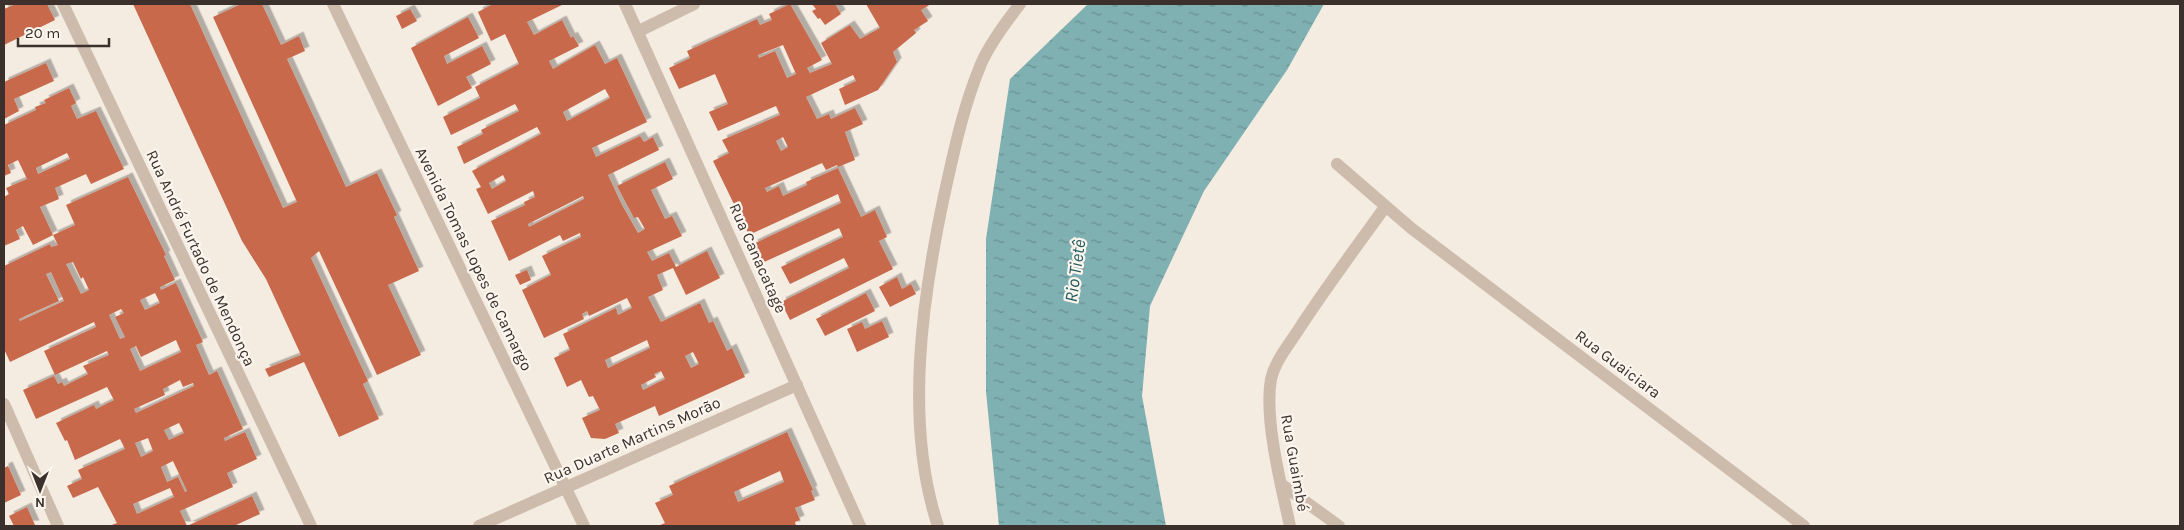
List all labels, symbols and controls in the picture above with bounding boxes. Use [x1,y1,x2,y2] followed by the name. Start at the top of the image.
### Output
[18,15,109,47] scale bar
[25,24,60,42] text: 20 m
[411,144,537,374] street label: Avenida Tomas Lopes de Camargo
[142,147,260,369] street label: Rua André Furtado de Mendonça
[725,200,791,316] street label: Rua Canacatage
[1060,238,1090,304] water label: Rio Tietê
[1572,326,1664,402] street label: Rua Guaiciara
[541,392,723,488] street label: Rua Duarte Martins Morão
[1277,413,1313,513] street label: Rua Guaimbé
[15,465,65,515] north arrow
[35,494,45,511] text: N

